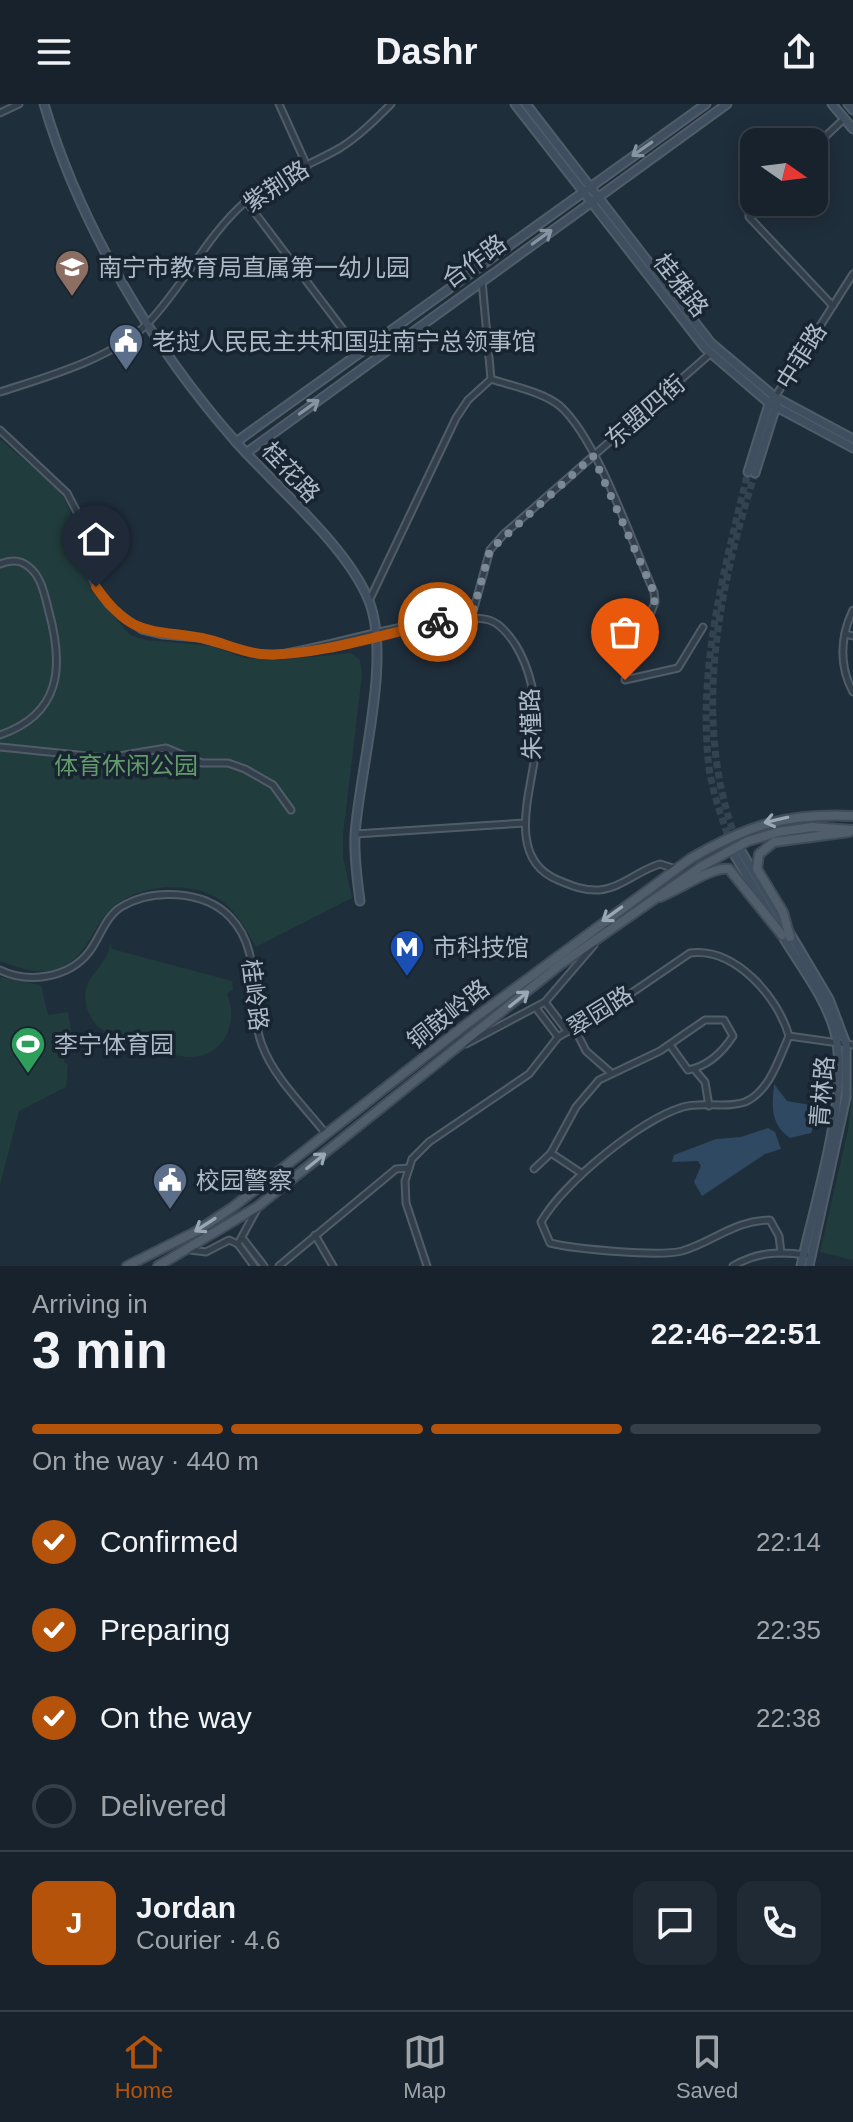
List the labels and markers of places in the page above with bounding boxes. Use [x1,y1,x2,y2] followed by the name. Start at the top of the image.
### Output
[53,248,91,298] school or university icon: 南宁市教育局直属第一幼儿园
[98,254,410,281] place label: 南宁市教育局直属第一幼儿园
[107,322,145,372] public building icon: 老挝人民民主共和国驻南宁总领事馆
[152,328,536,355] place label: 老挝人民民主共和国驻南宁总领事馆
[62,505,130,587] pin
[591,598,659,680] pin
[388,928,426,978] metro station icon: 市科技馆
[433,934,529,961] place label: 市科技馆
[9,1025,47,1075] sports icon: 李宁体育园
[54,1031,174,1058] place label: 李宁体育园
[151,1161,189,1211] public building icon: 校园警察
[196,1167,292,1194] place label: 校园警察

